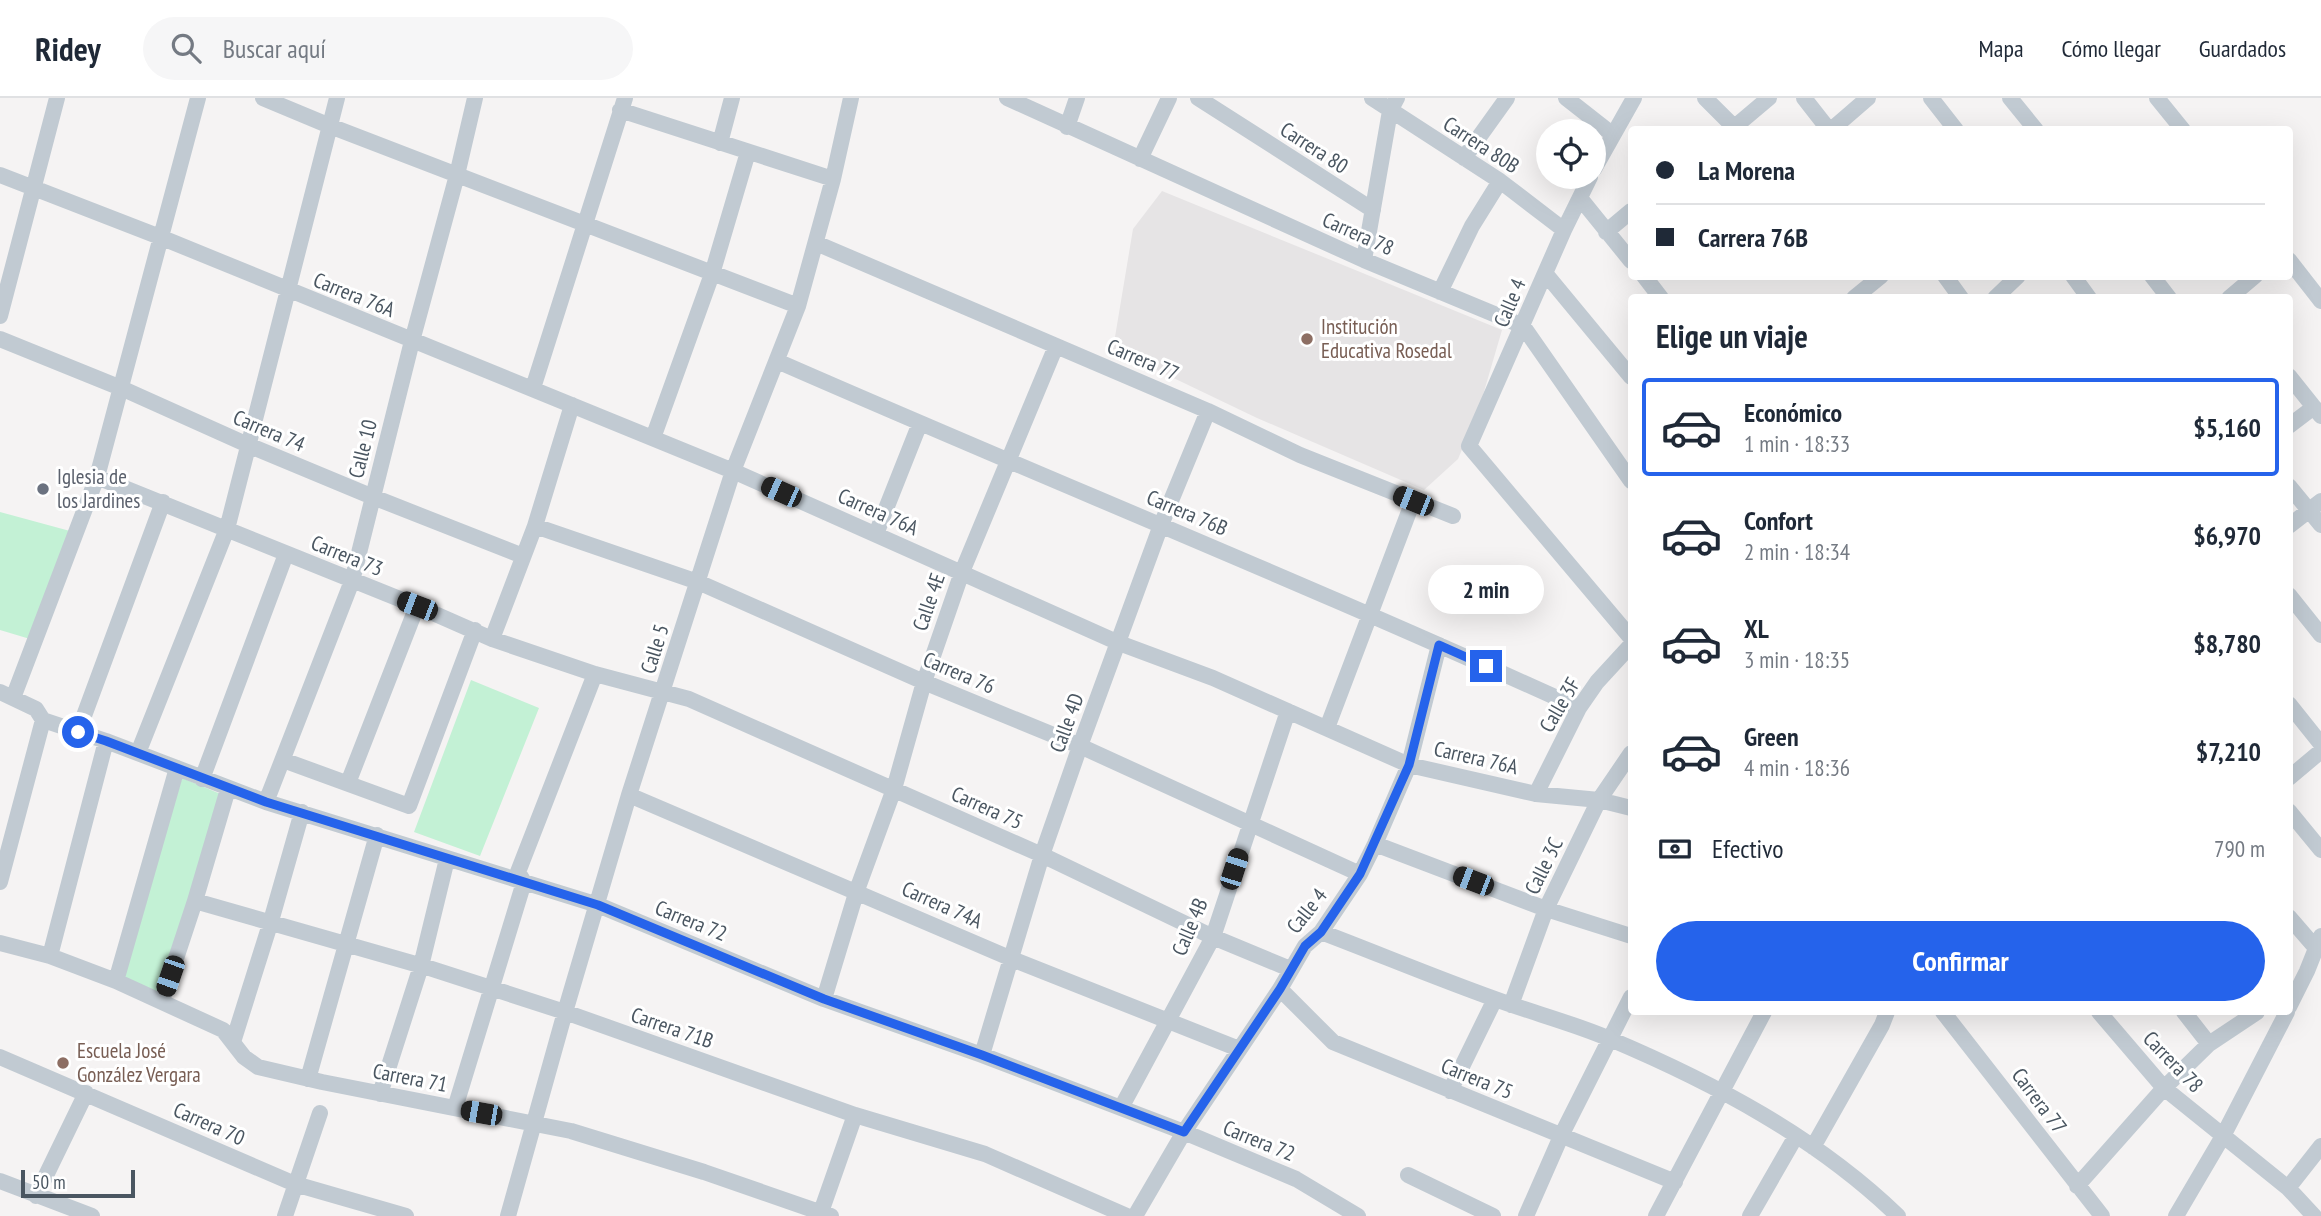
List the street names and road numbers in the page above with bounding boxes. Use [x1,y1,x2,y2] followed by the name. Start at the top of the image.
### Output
[1438,110,1524,179] street label: Carrera 80B
[1275,116,1353,179] street label: Carrera 80
[1318,206,1398,261] street label: Carrera 78
[310,266,399,323] street label: Carrera 76A
[1487,274,1532,331] street label: Calle 4
[1103,332,1183,387] street label: Carrera 77
[229,403,310,458] street label: Carrera 74
[342,417,383,481] street label: Calle 10
[834,482,923,541] street label: Carrera 76A
[1143,483,1232,542] street label: Carrera 76B
[307,529,387,582] street label: Carrera 73
[906,569,951,634] street label: Calle 4E
[634,621,675,677] street label: Calle 5
[919,645,999,700] street label: Carrera 76
[1533,673,1586,737] street label: Calle 3F
[1043,689,1090,756] street label: Calle 4D
[1431,735,1521,780] street label: Carrera 76A
[947,780,1027,835] street label: Carrera 75
[1518,833,1569,899] street label: Calle 3C
[898,875,987,934] street label: Carrera 74A
[1281,882,1333,939] street label: Calle 4
[651,894,731,947] street label: Carrera 72
[1165,894,1214,960] street label: Calle 4B
[627,1001,717,1054] street label: Carrera 71B
[2137,1025,2209,1098] street label: Carrera 78
[1437,1052,1517,1105] street label: Carrera 75
[370,1057,450,1098] street label: Carrera 71
[2006,1062,2073,1139] street label: Carrera 77
[169,1096,249,1151] street label: Carrera 70
[1219,1114,1299,1167] street label: Carrera 72

